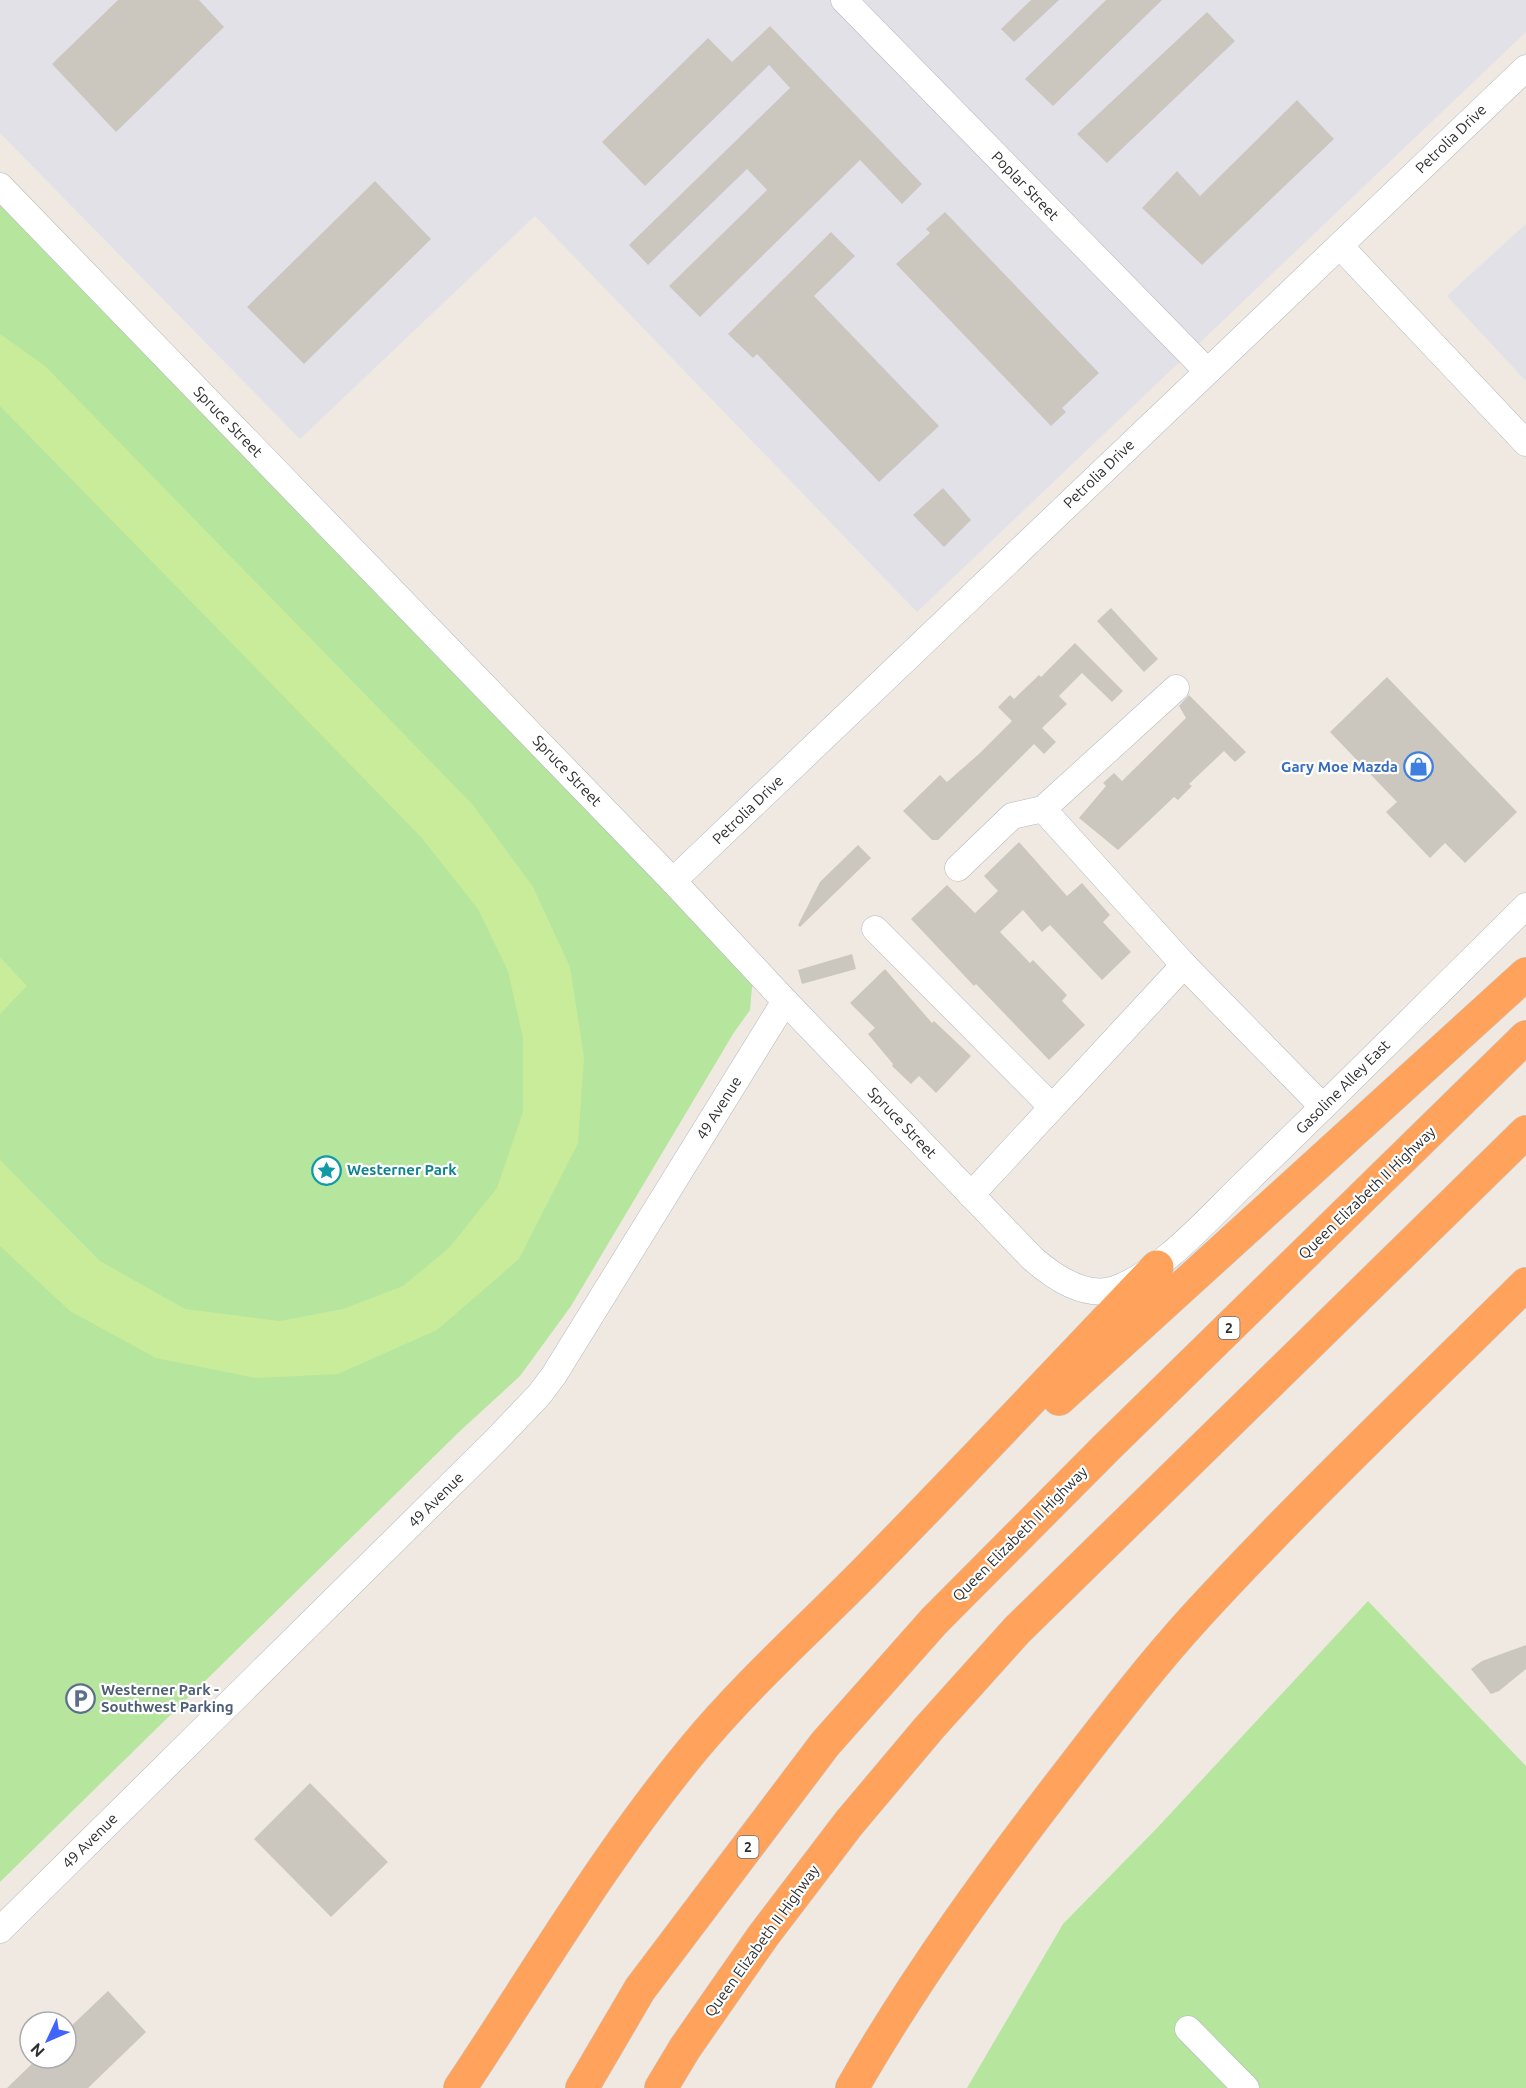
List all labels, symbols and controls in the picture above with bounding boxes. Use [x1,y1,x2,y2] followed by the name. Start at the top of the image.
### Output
[1412,101,1489,177] street label: Petrolia Drive
[988,148,1062,224] street label: Poplar Street
[190,383,266,461] street label: Spruce Street
[1060,436,1137,512] street label: Petrolia Drive
[529,732,605,810] street label: Spruce Street
[1403,751,1435,783] shop icon: Gary Moe Mazda
[1281,758,1398,775] place label: Gary Moe Mazda
[709,772,786,848] street label: Petrolia Drive
[1292,1036,1393,1137] street label: Gasoline Alley East
[693,1073,745,1142] street label: 49 Avenue
[864,1084,940,1162] street label: Spruce Street
[1295,1123,1438,1262] street label: Queen Elizabeth II Highway
[310,1154,342,1186] place icon: Westerner Park
[347,1161,457,1178] place label: Westerner Park
[1218,1317,1240,1339] road number: 2
[949,1463,1090,1604] street label: Queen Elizabeth II Highway
[405,1469,467,1531] street label: 49 Avenue
[101,1681,234,1715] place label: Westerner Park - Southwest Parking
[64,1683,96,1715] parking icon: Westerner Park - Southwest Parking
[59,1810,121,1872] street label: 49 Avenue
[738,1836,758,1858] road number: 2
[701,1862,822,2020] street label: Queen Elizabeth II Highway
[18,2010,78,2070] north arrow
[27,2040,48,2061] text: N

